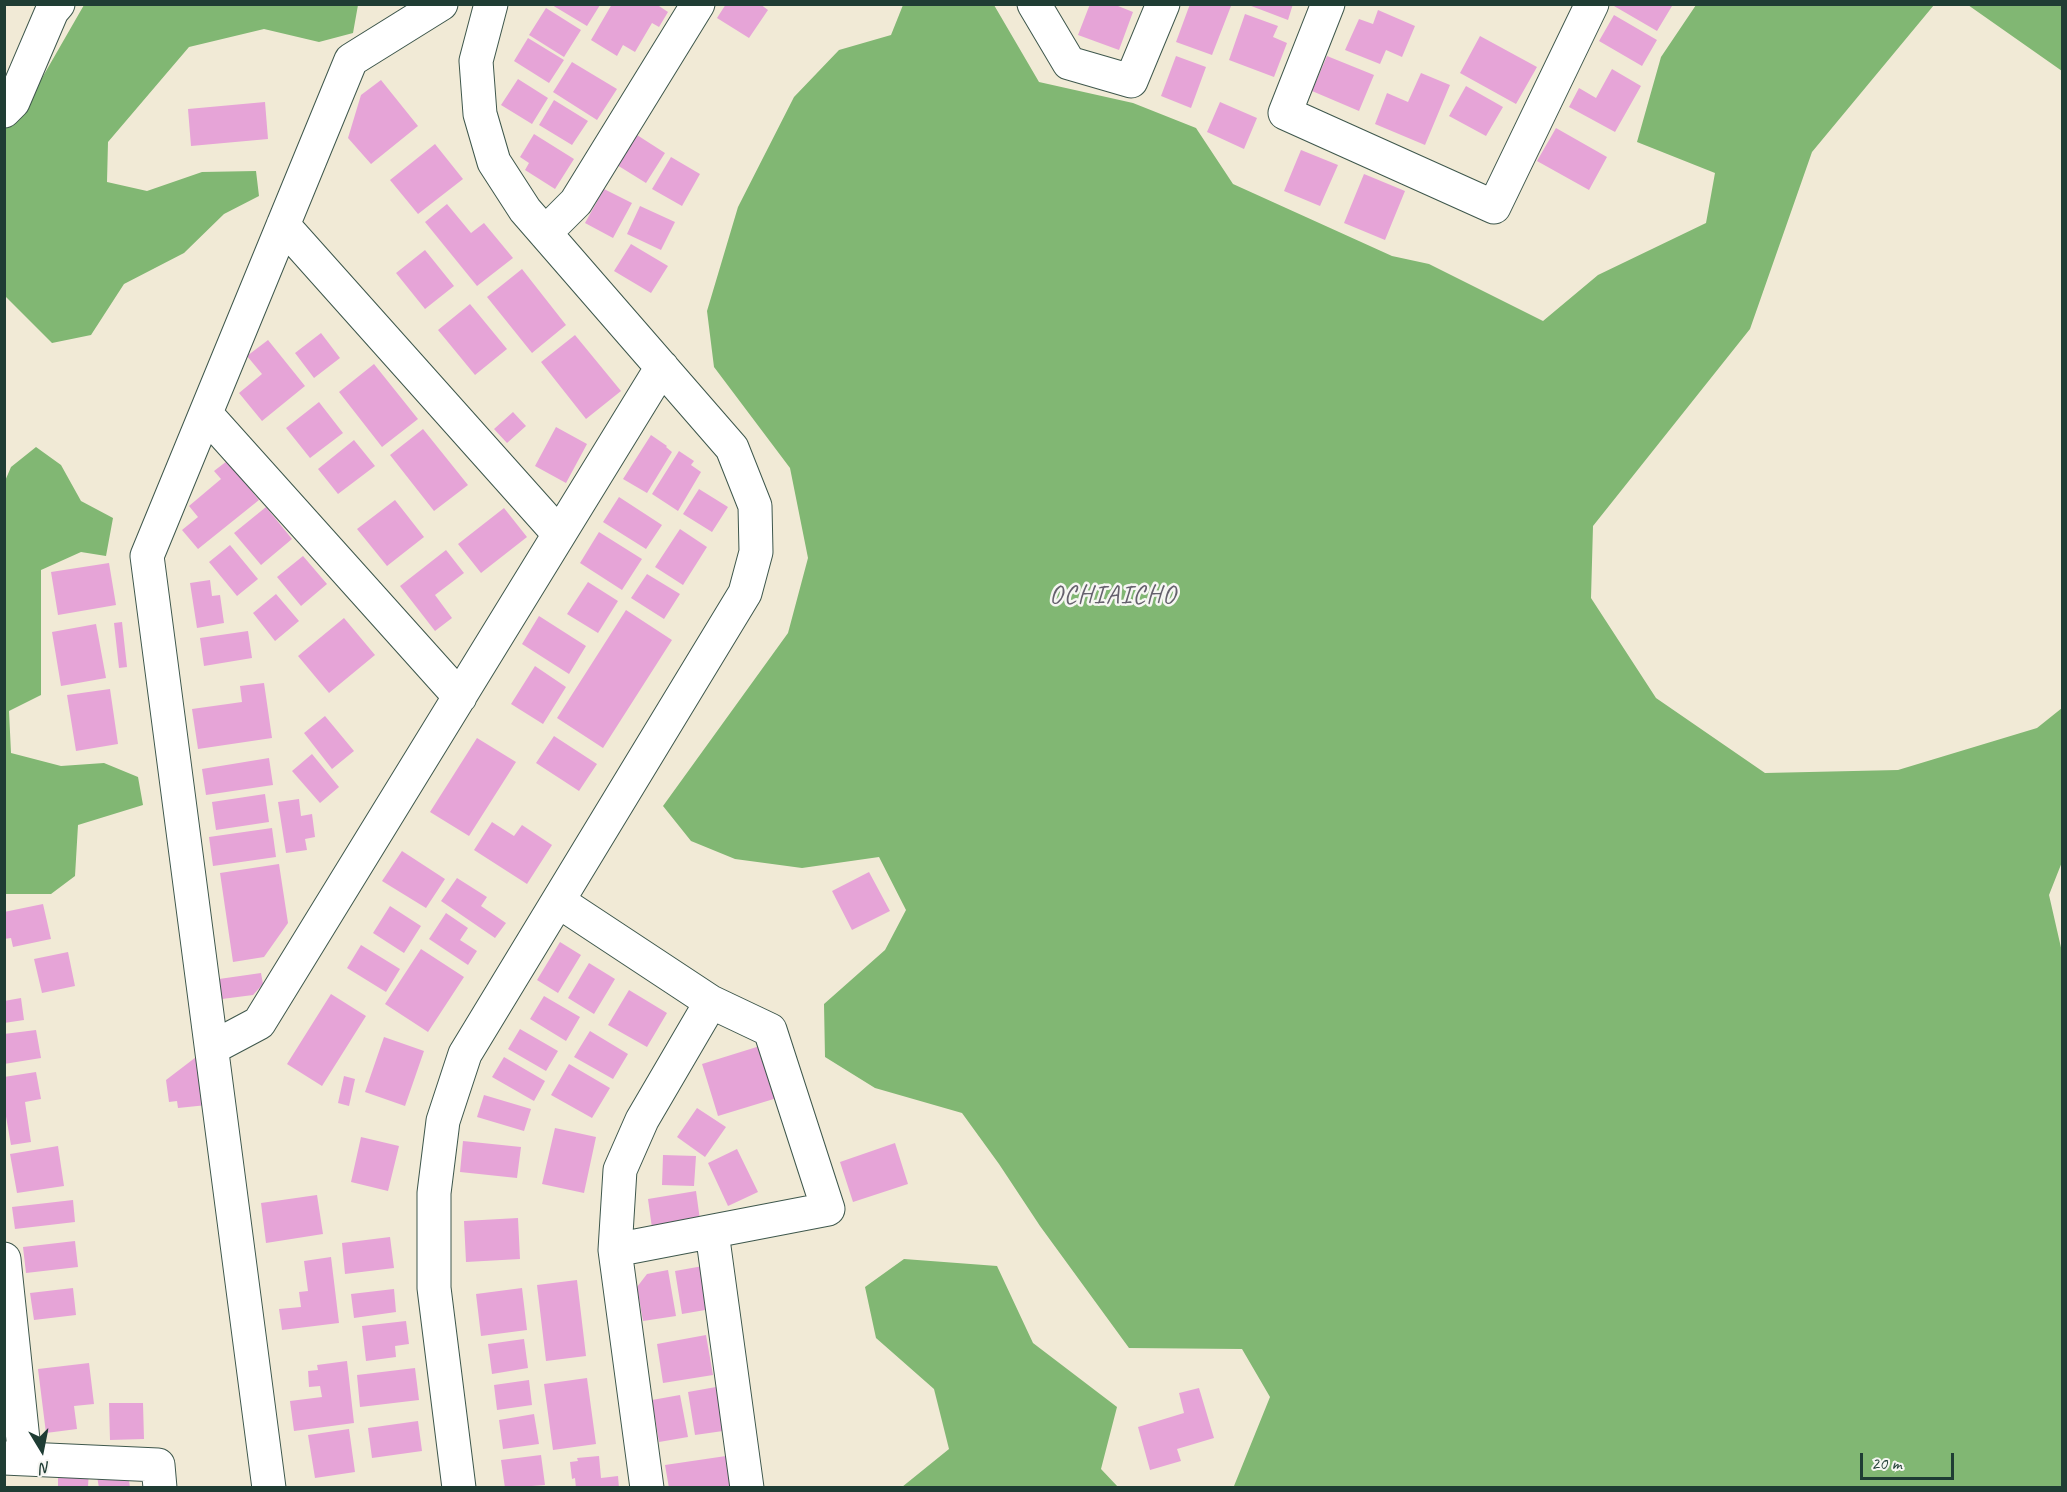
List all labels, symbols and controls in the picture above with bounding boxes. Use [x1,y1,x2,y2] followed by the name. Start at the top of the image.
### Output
[1050,580,1176,612] district label: OCHIAICHO
[12,1420,72,1480] north arrow
[1863,1441,1958,1479] scale bar
[1871,1452,1902,1474] text: 20 m
[39,1457,52,1478] text: N

